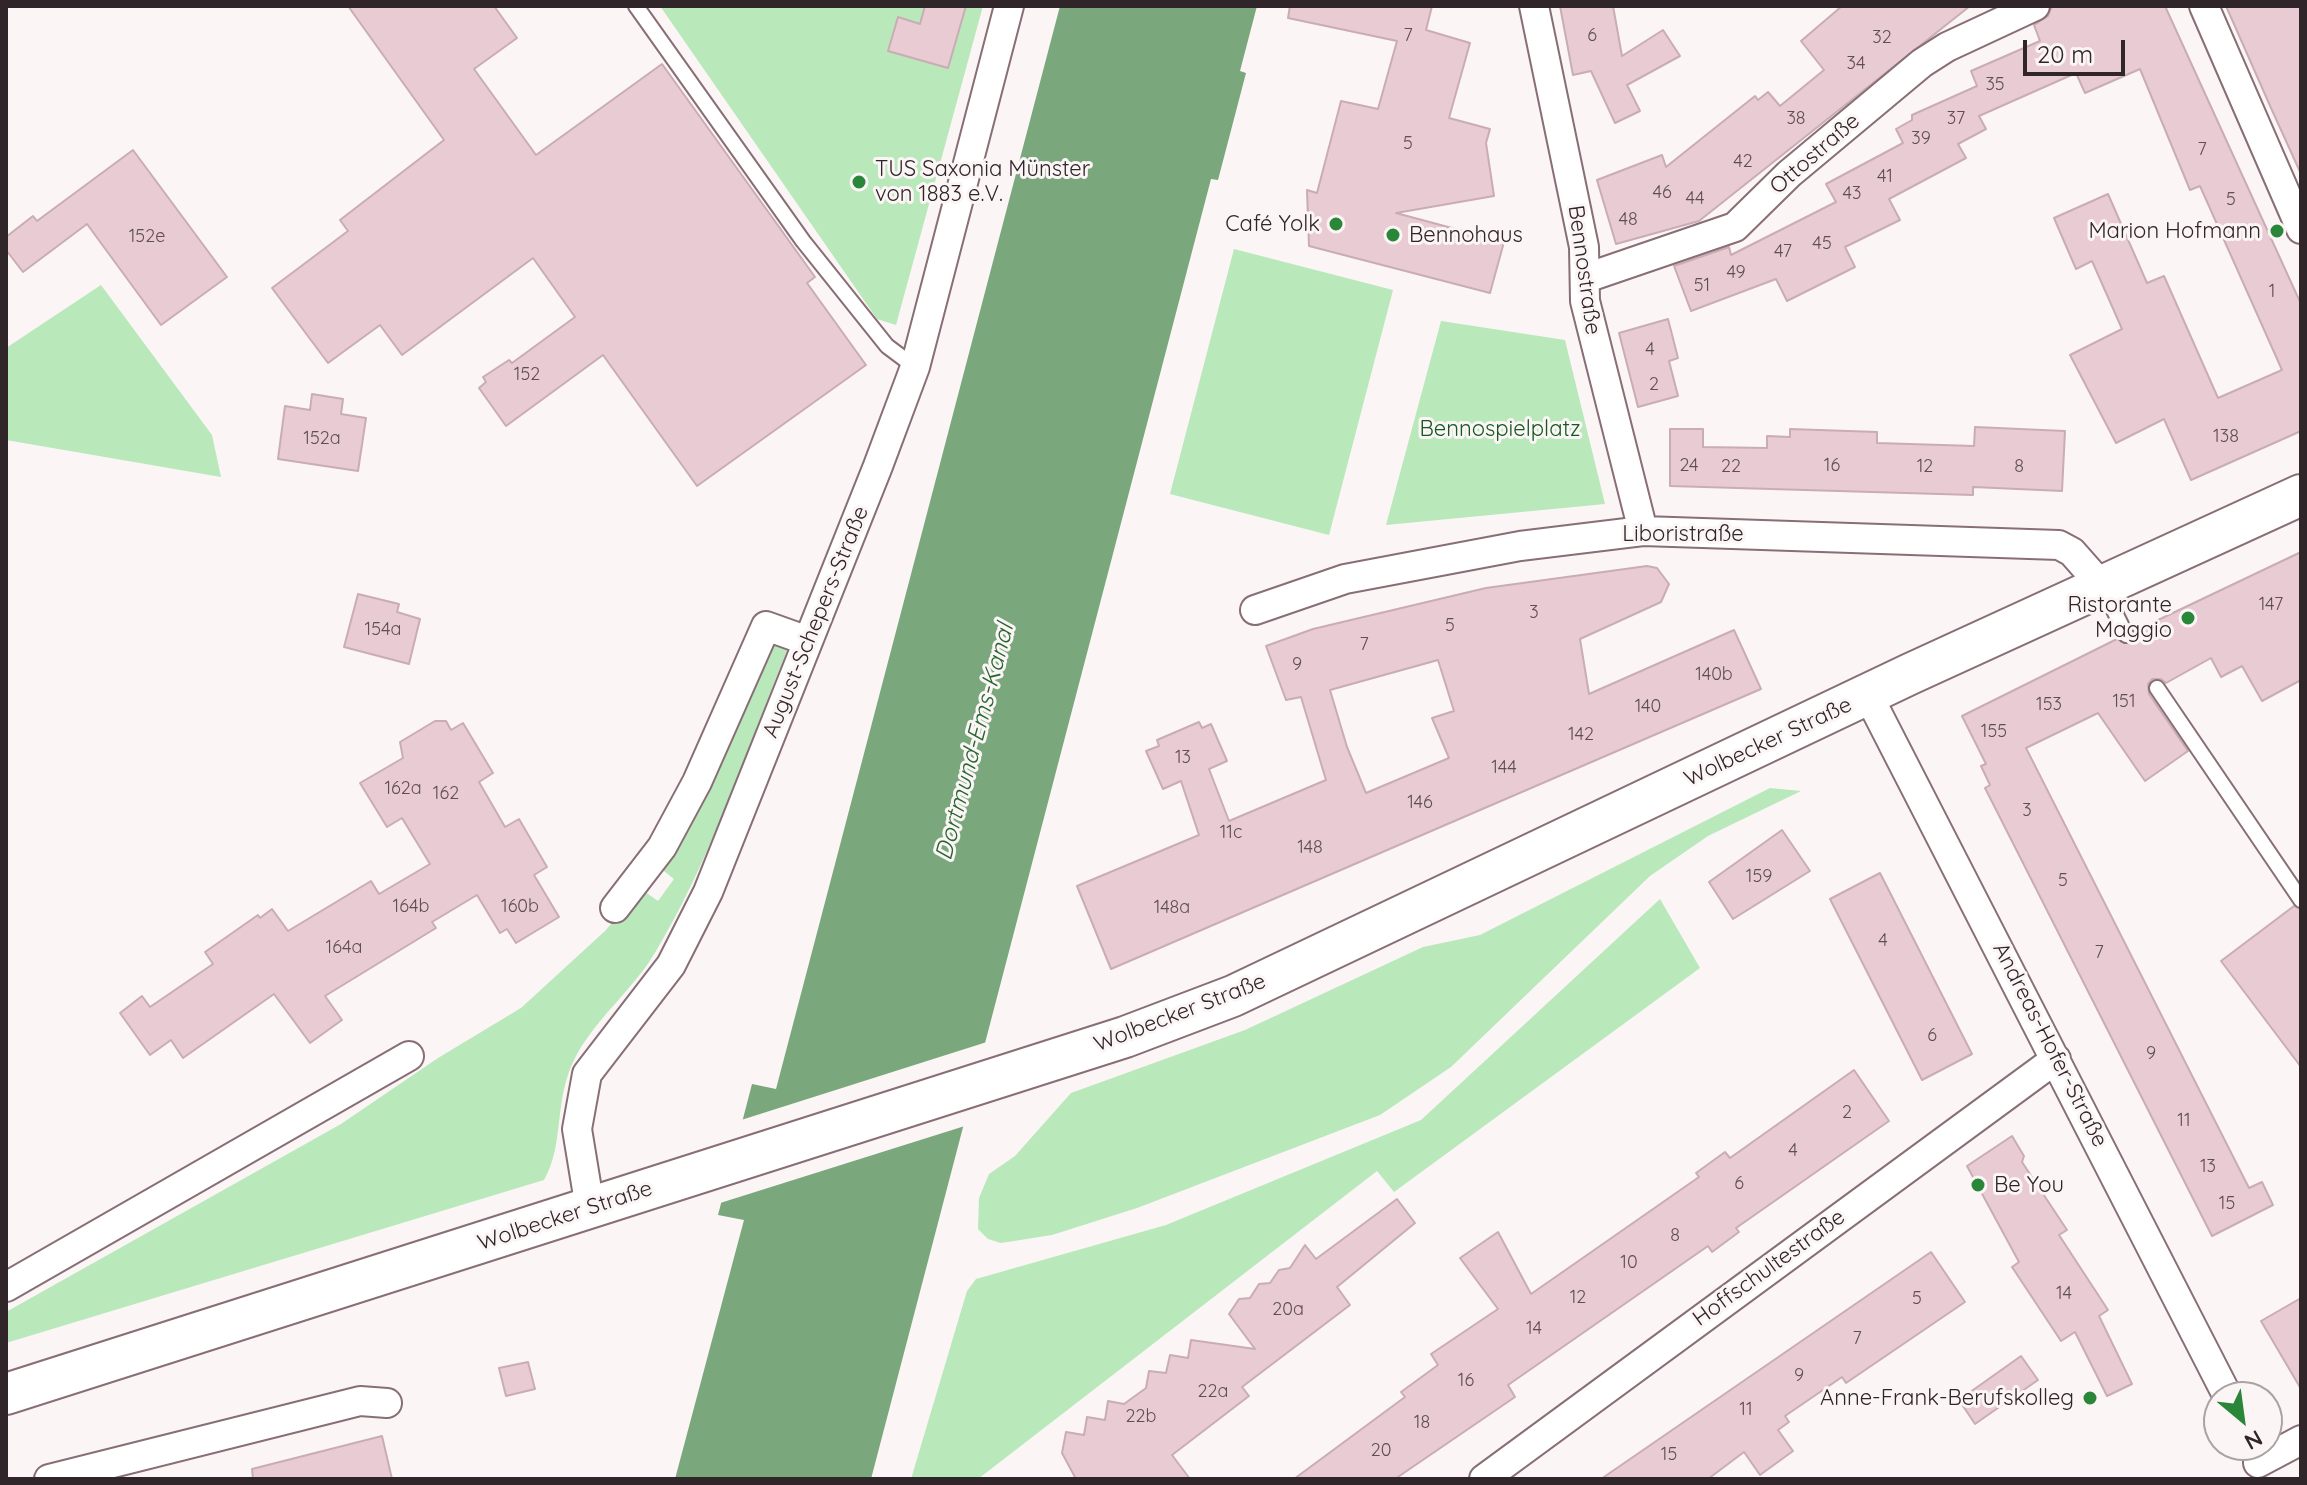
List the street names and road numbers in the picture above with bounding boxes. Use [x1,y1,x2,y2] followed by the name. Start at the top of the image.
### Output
[1765,108,1865,200] street label: Ottostraße
[1562,204,1606,336] street label: Bennostraße
[757,502,875,742] street label: August-Schepers-Straße
[1622,521,1744,547] street label: Liboristraße
[1680,692,1856,792] street label: Wolbecker Straße
[1987,938,2113,1152] street label: Andreas-Hofer-Straße
[1090,968,1270,1058] street label: Wolbecker Straße
[474,1175,656,1257] street label: Wolbecker Straße
[1688,1204,1850,1332] street label: Hoffschultestraße

